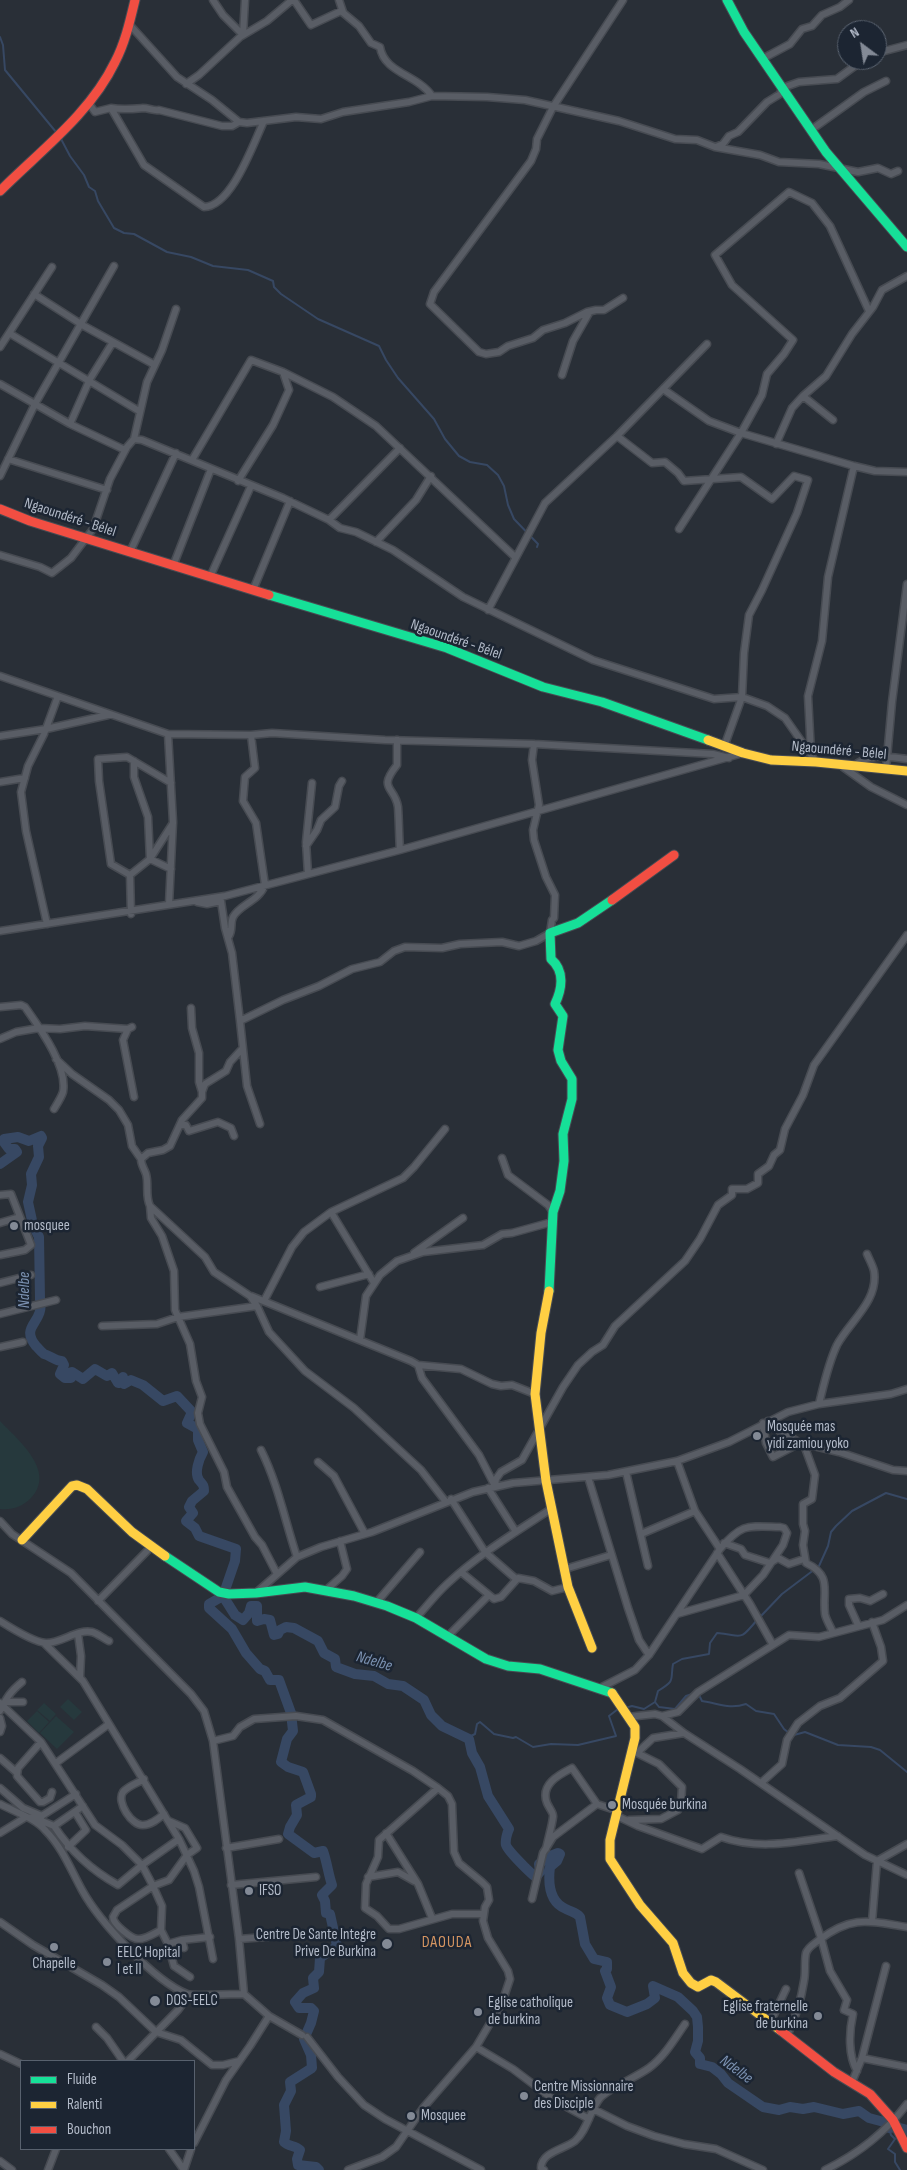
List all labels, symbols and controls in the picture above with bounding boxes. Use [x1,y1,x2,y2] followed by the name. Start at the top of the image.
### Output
[837,20,887,70] north arrow
[847,23,862,42] text: N
[22,495,118,541] street label: Ngaoundéré - Bélel
[408,616,504,664] street label: Ngaoundéré - Bélel
[791,738,887,764] street label: Ngaoundéré - Bélel
[24,1217,70,1235] place label: mosquee
[8,1220,20,1232] marker: mosquee
[15,1272,35,1308] water label: Ndelbe
[767,1418,849,1453] place label: Mosquée mas yidi zamiou yoko
[751,1430,763,1442] marker: Mosquée mas yidi zamiou yoko
[354,1648,394,1676] water label: Ndelbe
[622,1796,707,1814] place label: Mosquée burkina
[606,1799,618,1811] marker: Mosquée burkina
[259,1882,281,1900] place label: IFSO
[243,1885,255,1897] marker: IFSO
[256,1926,376,1961] place label: Centre De Sante Integre Prive De Burkina
[421,1933,473,1953] district label: DAOUDA
[380,1937,394,1951] marker: Centre De Sante Integre Prive De Burkina
[48,1941,60,1953] marker: Chapelle
[117,1944,180,1979] place label: EELC Hopital I et II
[32,1955,76,1973] place label: Chapelle
[101,1956,113,1968] marker: EELC Hopital I et II
[166,1992,218,2010] place label: DOS-EELC
[148,1994,162,2008] marker: DOS-EELC
[488,1994,573,2029] place label: Eglise catholique de burkina
[723,1998,808,2033] place label: Eglise fraternelle de burkina
[472,2006,484,2018] marker: Eglise catholique de burkina
[812,2010,824,2022] marker: Eglise fraternelle de burkina
[716,2052,756,2088] water label: Ndelbe
[20,2060,195,2150] legend
[67,2070,97,2089] text: Fluide
[534,2078,634,2113] place label: Centre Missionnaire des Disciple
[518,2090,530,2102] marker: Centre Missionnaire des Disciple
[67,2095,102,2114] text: Ralenti
[421,2107,466,2125] place label: Mosquee
[405,2110,417,2122] marker: Mosquee
[67,2120,111,2139] text: Bouchon

